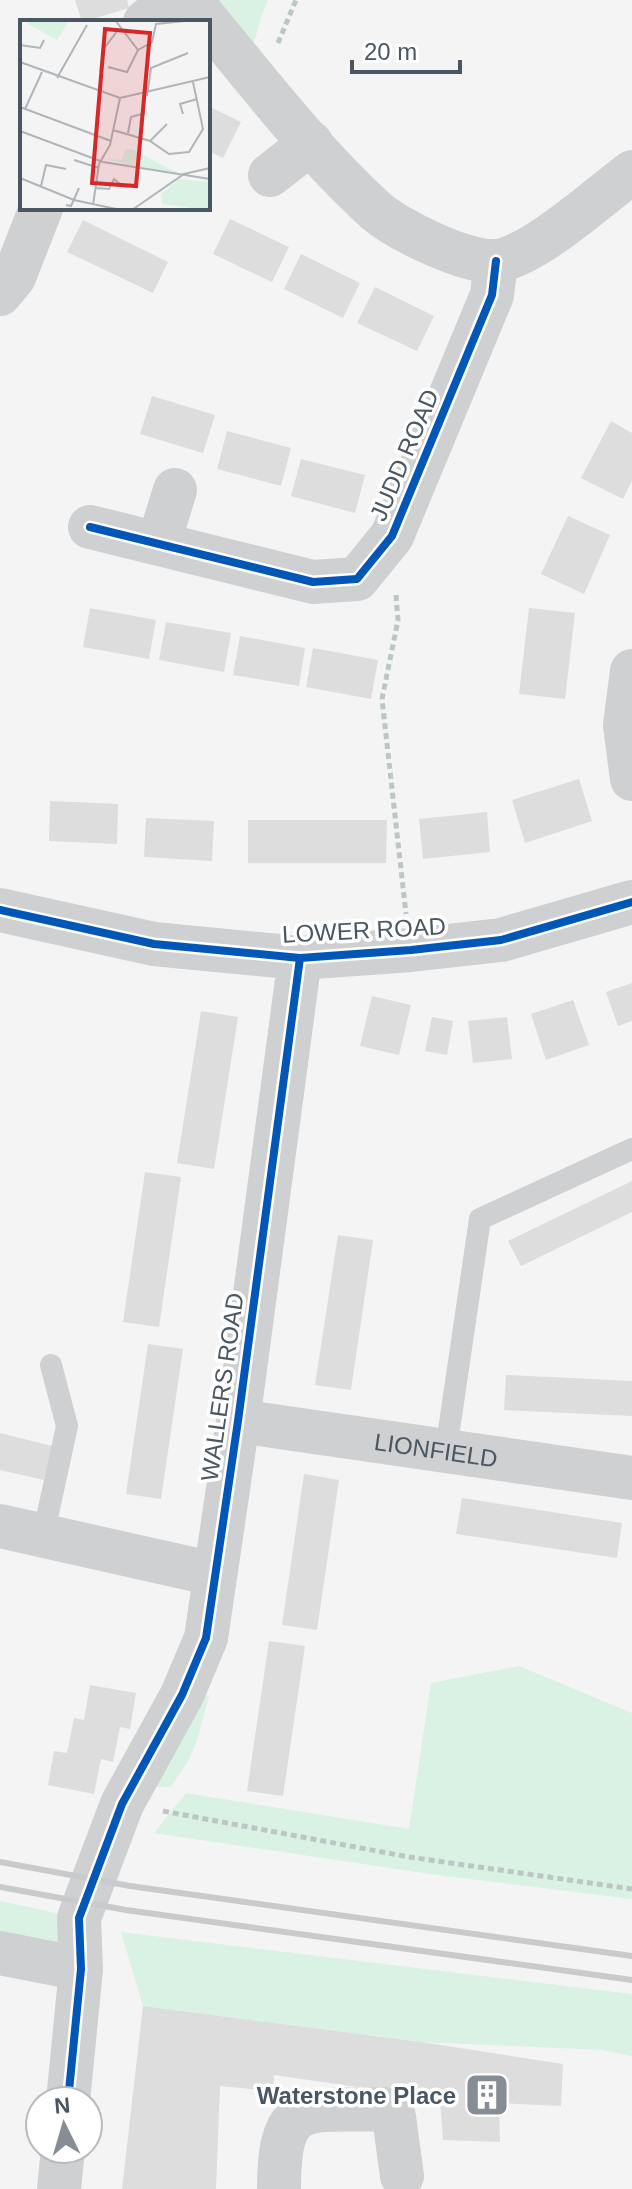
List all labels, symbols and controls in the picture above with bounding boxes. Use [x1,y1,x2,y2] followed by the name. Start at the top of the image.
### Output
[20,20,210,210] inset map
[352,24,460,74] scale bar
[364,38,417,65] text: 20 m
[364,385,444,525] street label: JUDD ROAD
[281,912,447,948] street label: LOWER ROAD
[195,1291,249,1483] street label: WALLERS ROAD
[373,1427,499,1472] street label: LIONFIELD
[463,2071,511,2119] building icon: Waterstone Place
[257,2082,456,2109] place label: Waterstone Place
[24,2085,104,2165] north arrow
[53,2092,71,2119] text: N

